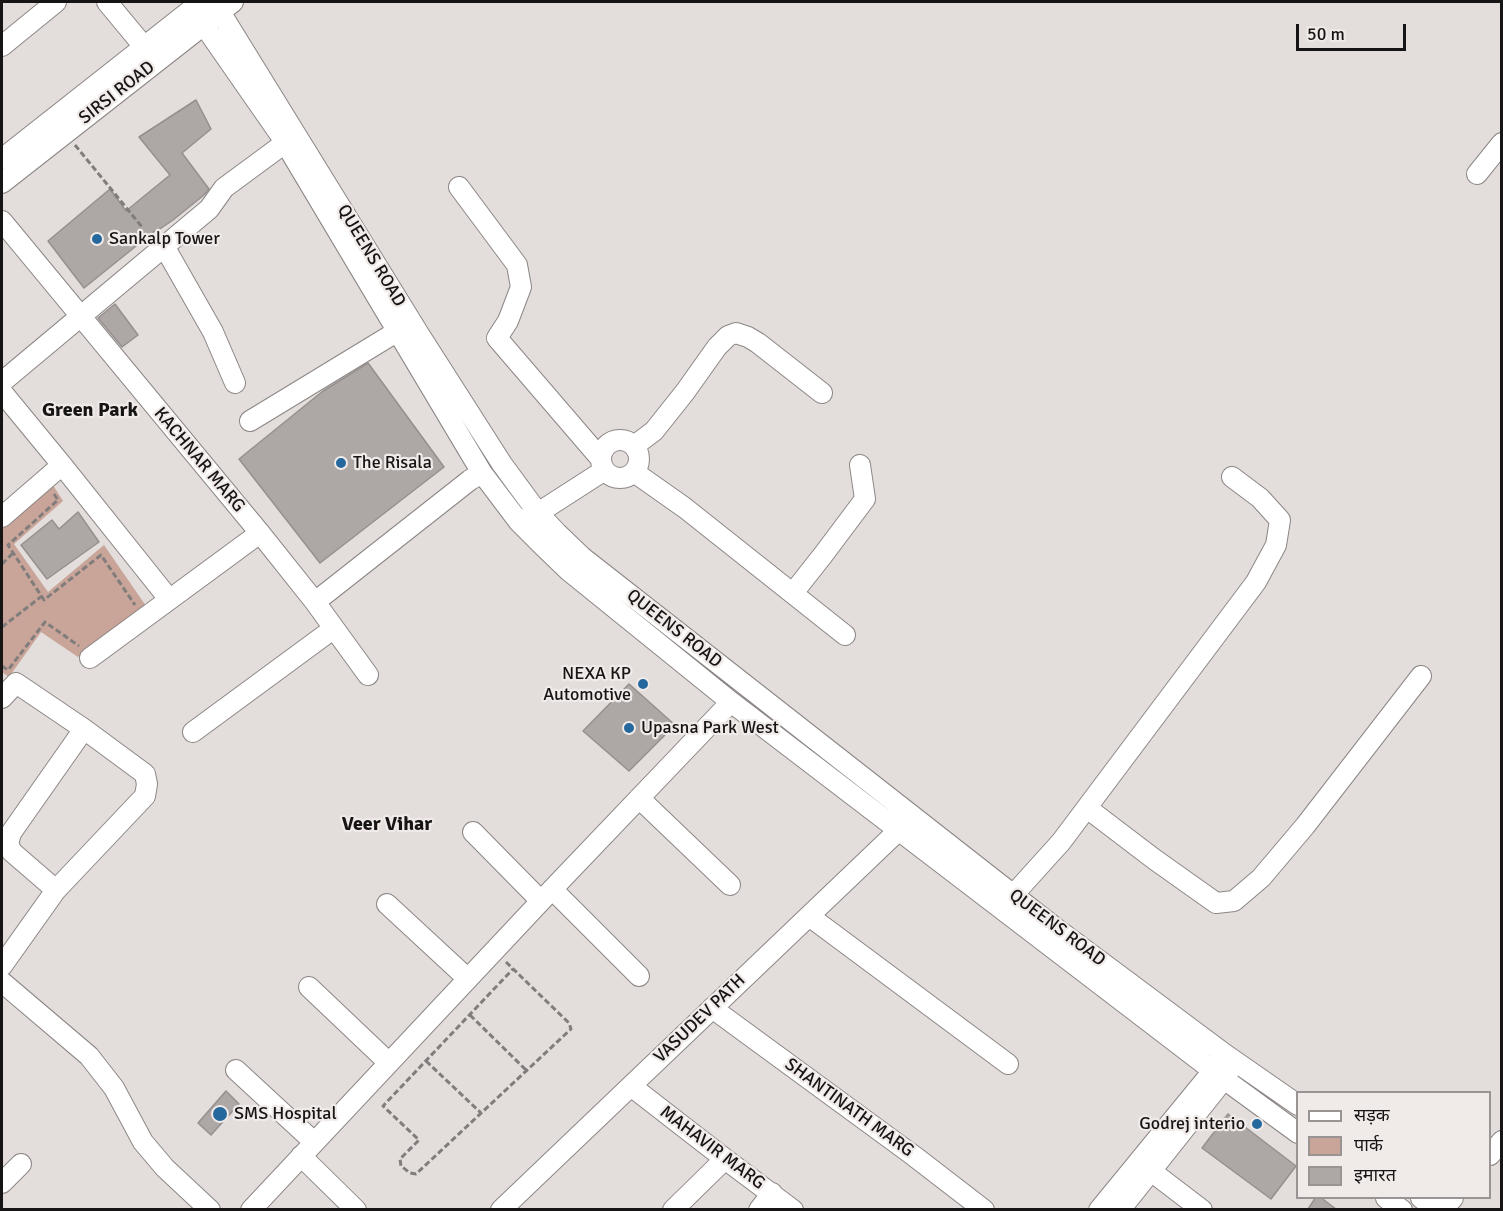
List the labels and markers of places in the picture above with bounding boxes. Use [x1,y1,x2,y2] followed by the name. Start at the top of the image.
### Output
[109,228,220,250] place label: Sankalp Tower
[90,232,104,246] marker: Sankalp Tower
[353,452,432,474] place label: The Risala
[334,456,348,470] marker: The Risala
[543,663,631,706] place label: NEXA KP Automotive
[636,677,650,691] marker: NEXA KP Automotive
[641,717,779,739] place label: Upasna Park West
[622,721,636,735] marker: Upasna Park West
[234,1103,337,1125] place label: SMS Hospital
[211,1105,229,1123] marker: SMS Hospital
[1139,1113,1245,1135] place label: Godrej interio
[1250,1117,1264,1131] marker: Godrej interio

